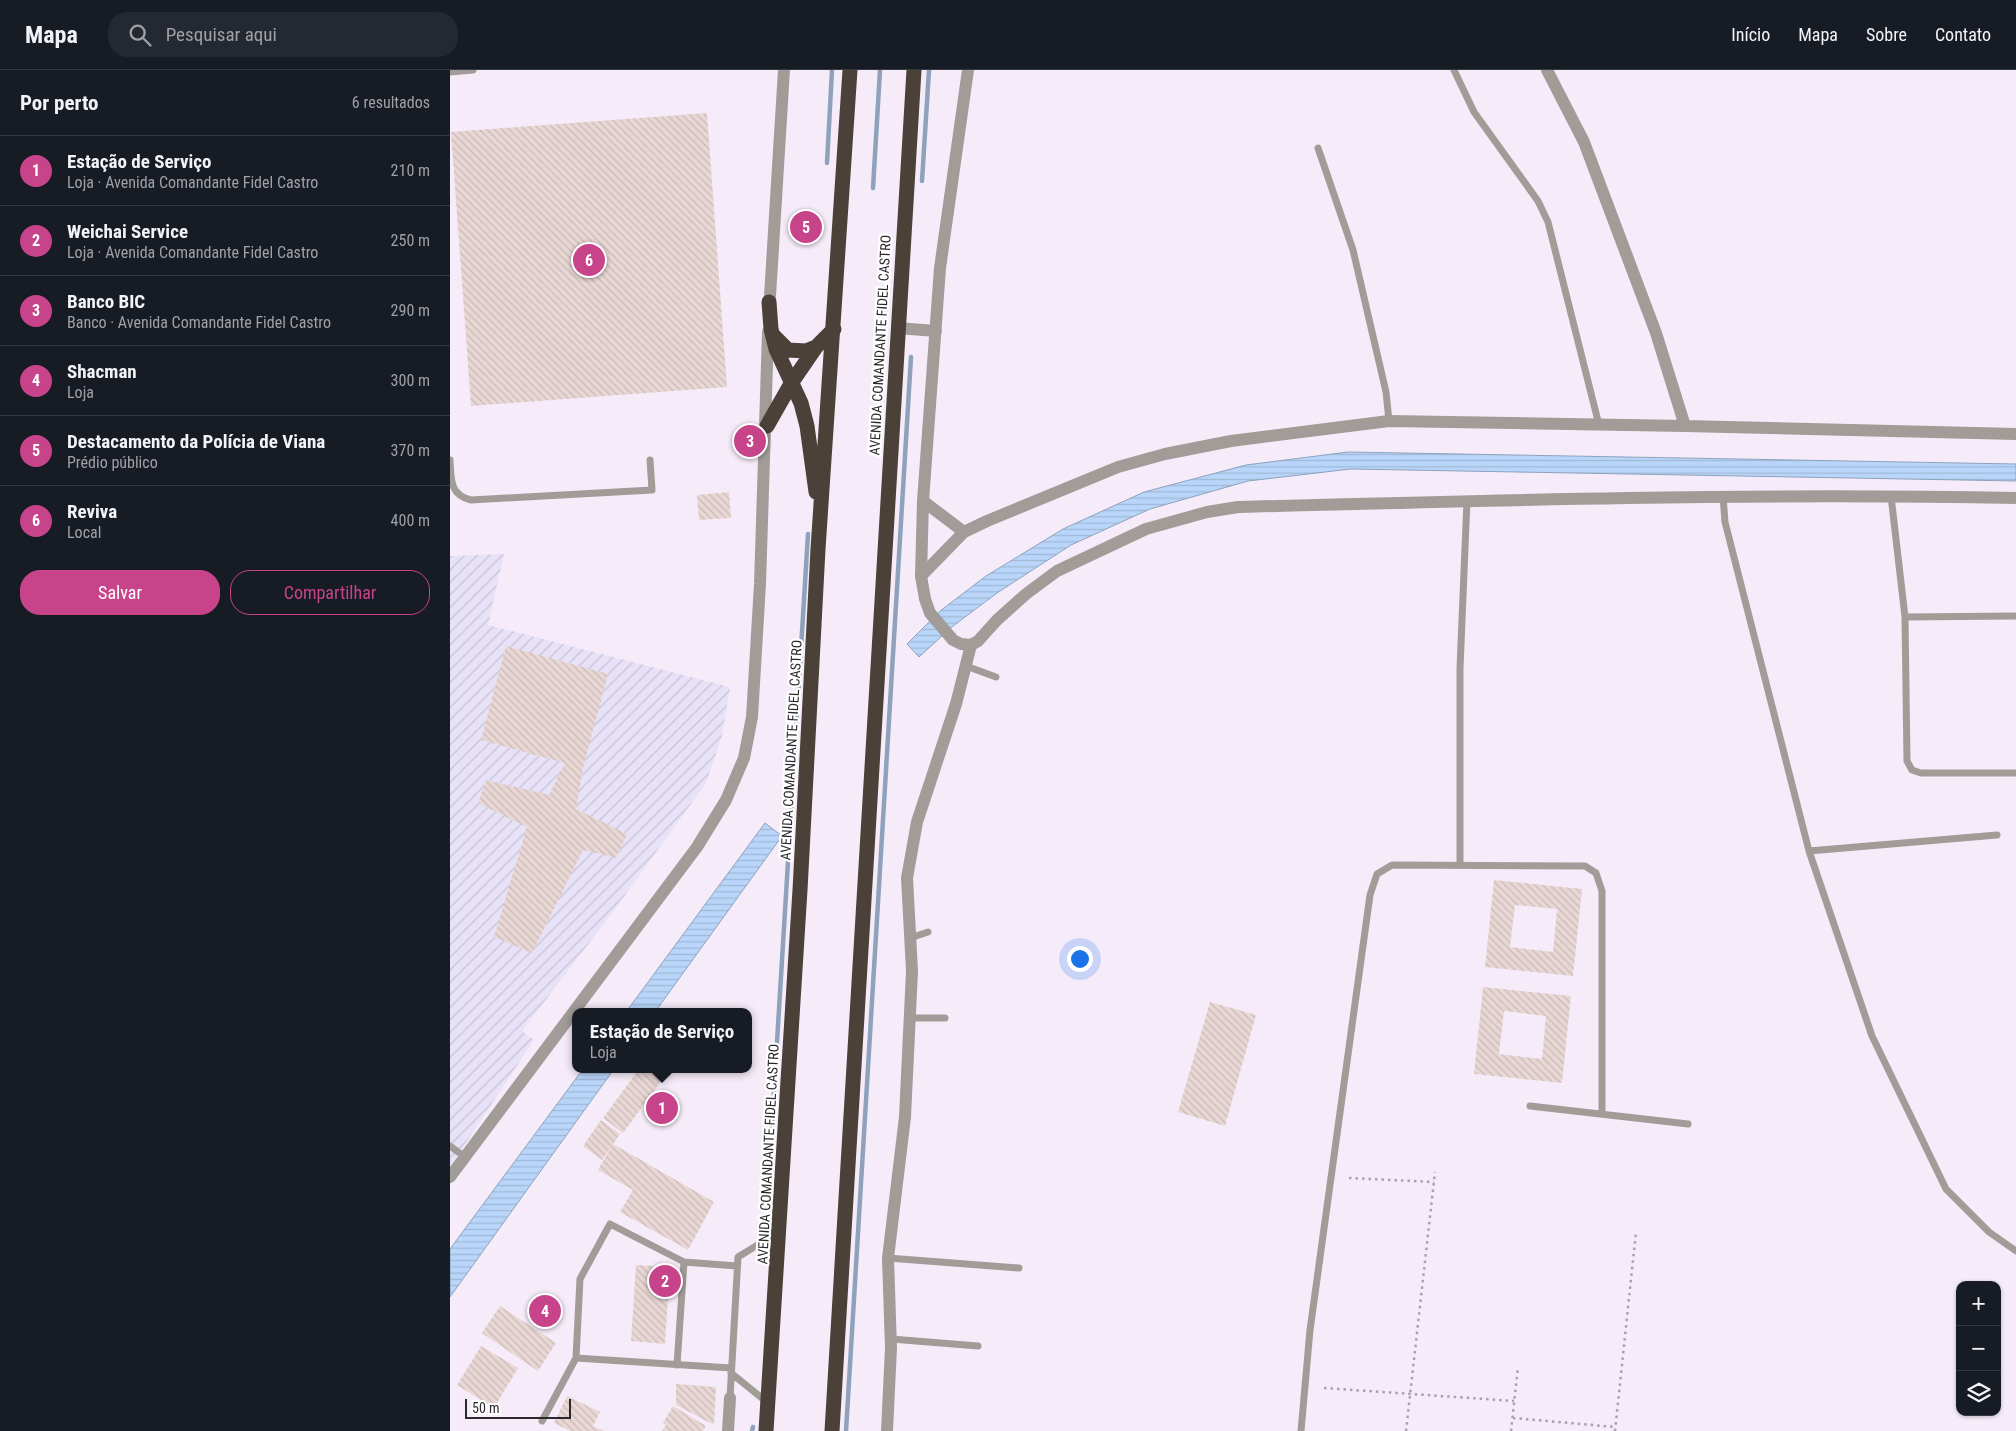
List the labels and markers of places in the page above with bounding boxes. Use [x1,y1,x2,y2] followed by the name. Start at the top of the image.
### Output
[790,208,822,246] pin: 5
[573,241,605,279] pin: 6
[734,422,766,460] pin: 3
[646,1089,678,1127] pin: 1
[649,1262,681,1300] pin: 2
[529,1292,561,1330] pin: 4

